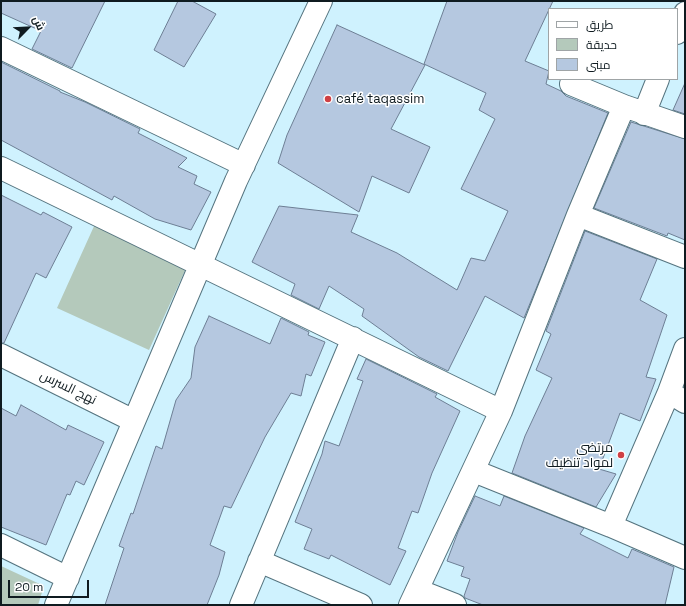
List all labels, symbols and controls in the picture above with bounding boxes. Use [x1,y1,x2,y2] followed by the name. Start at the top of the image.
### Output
[8,8,48,48] north arrow
[548,8,678,80] legend
[30,14,48,32] text: ش
[586,17,613,33] text: طريق
[586,37,617,53] text: حديقة
[586,57,611,73] text: مبنى
[336,91,424,107] place label: café taqassim
[323,94,333,104] marker: café taqassim
[37,368,99,408] street label: نهج السرس
[545,440,613,471] place label: مرتضى لمواد تنظيف
[616,450,626,460] marker: مرتضى لمواد تنظيف
[10,572,91,598] scale bar
[15,579,43,595] text: 20 m

